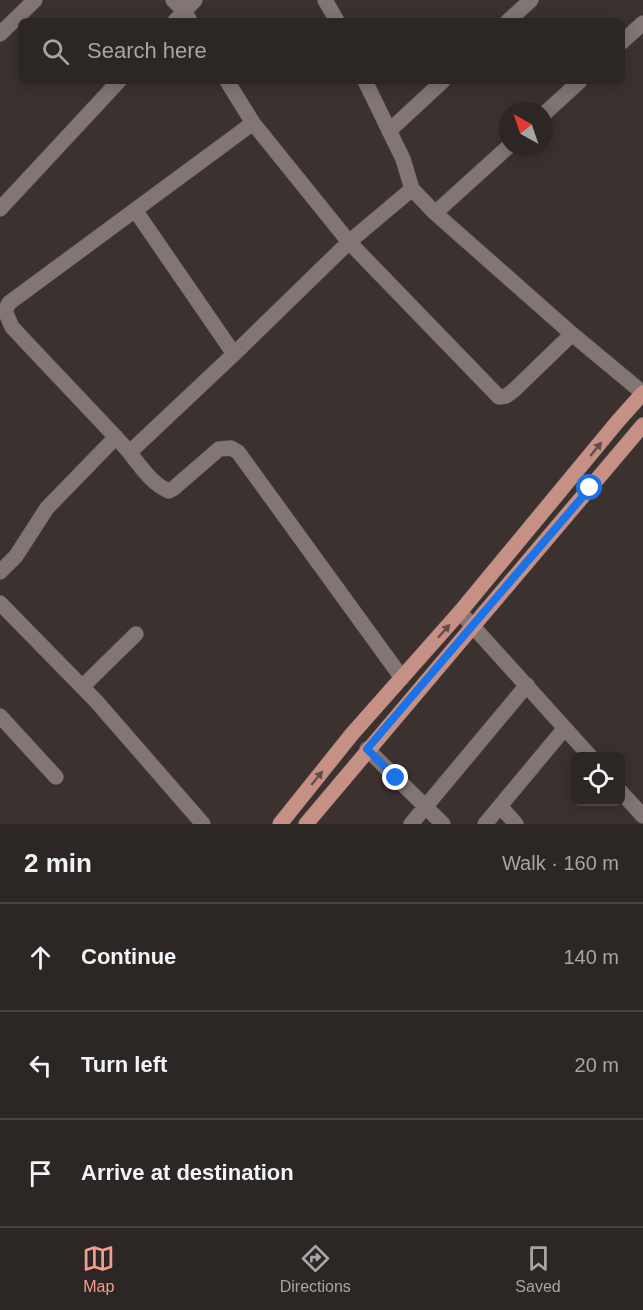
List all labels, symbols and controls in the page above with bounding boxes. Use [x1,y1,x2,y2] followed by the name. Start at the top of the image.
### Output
[18,18,625,84] search box
[39,35,72,68] icon: search
[87,38,207,63] text: Search here
[499,102,553,156] north arrow
[589,441,601,456] one-way arrow
[576,474,602,500] route start
[437,624,450,639] one-way arrow
[571,752,625,806] map controls
[571,752,625,806] button: locate
[382,764,408,790] route end
[310,770,323,786] one-way arrow
[24,848,92,878] text: 2 min
[502,852,619,874] text: Walk · 160 m
[24,941,57,974] icon: ahead
[81,944,176,969] text: Continue
[563,946,619,968] text: 140 m
[24,1049,57,1082] icon: left
[81,1052,167,1077] text: Turn left
[575,1054,619,1076] text: 20 m
[24,1157,57,1190] icon: arrive
[81,1160,294,1185] text: Arrive at destination
[82,1242,115,1296] tab: Map
[280,1242,351,1296] tab: Directions
[515,1242,561,1296] tab: Saved

